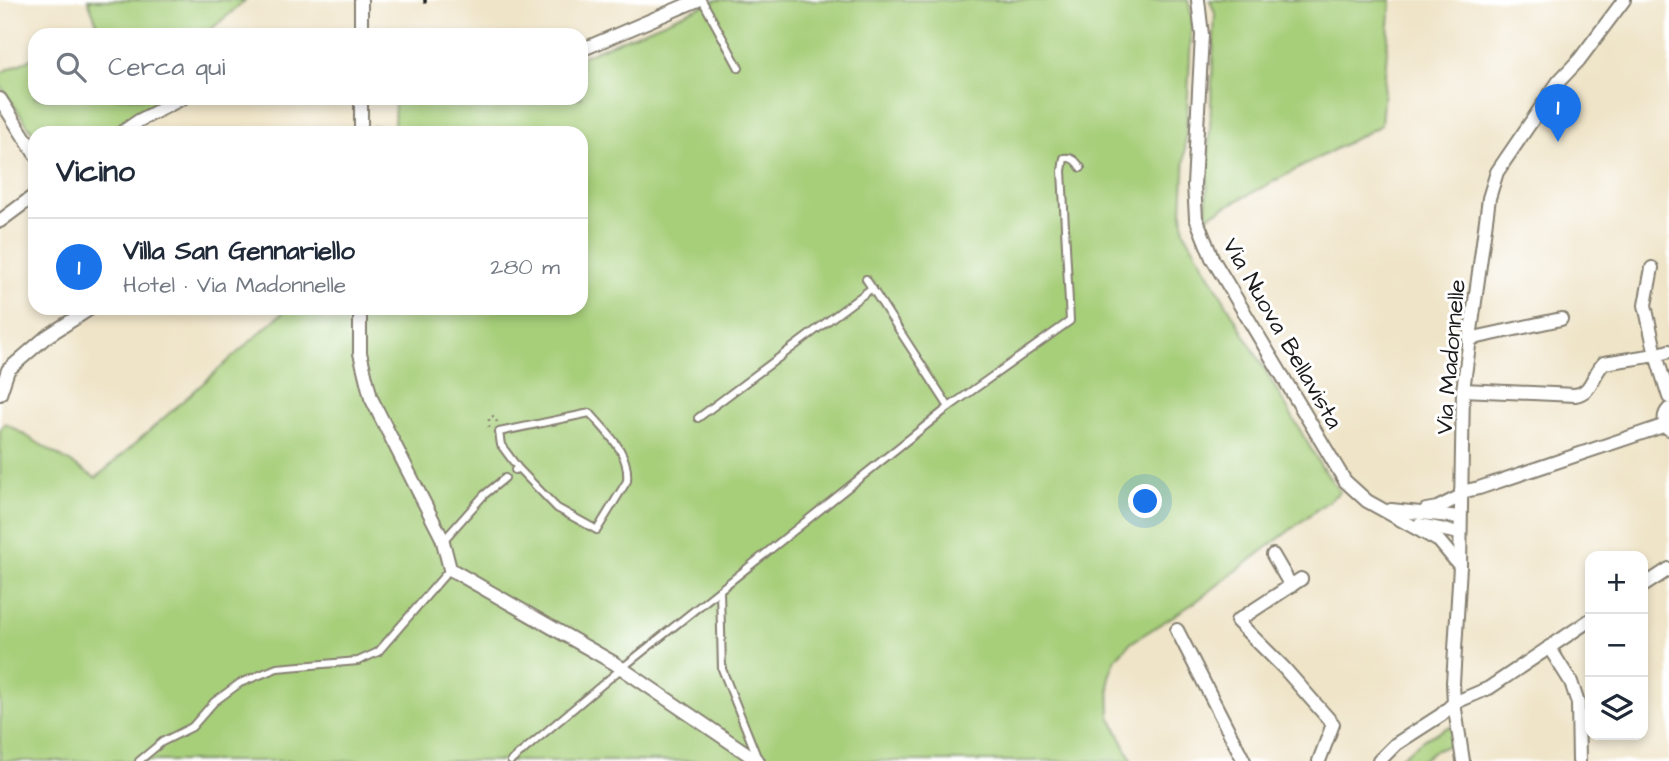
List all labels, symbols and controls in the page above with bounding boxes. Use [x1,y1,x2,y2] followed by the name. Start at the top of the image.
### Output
[28,28,588,105] search box
[52,48,90,86] icon: search
[108,49,225,85] text: Cerca qui
[1535,84,1581,142] pin: 1
[56,151,135,193] text: Vicino
[1214,232,1351,435] street label: Via Nuova Bellavista
[123,233,355,269] text: Villa San Gennariello
[78,251,80,283] text: 1
[490,251,560,283] text: 280 m
[123,269,346,301] text: Hotel · Via Madonnelle
[1427,278,1475,436] street label: Via Madonnelle
[1128,484,1162,518] your location
[1585,551,1648,740] map controls
[1585,551,1648,614] button: +
[1585,614,1648,677] button: −
[1585,677,1648,740] button: layers

